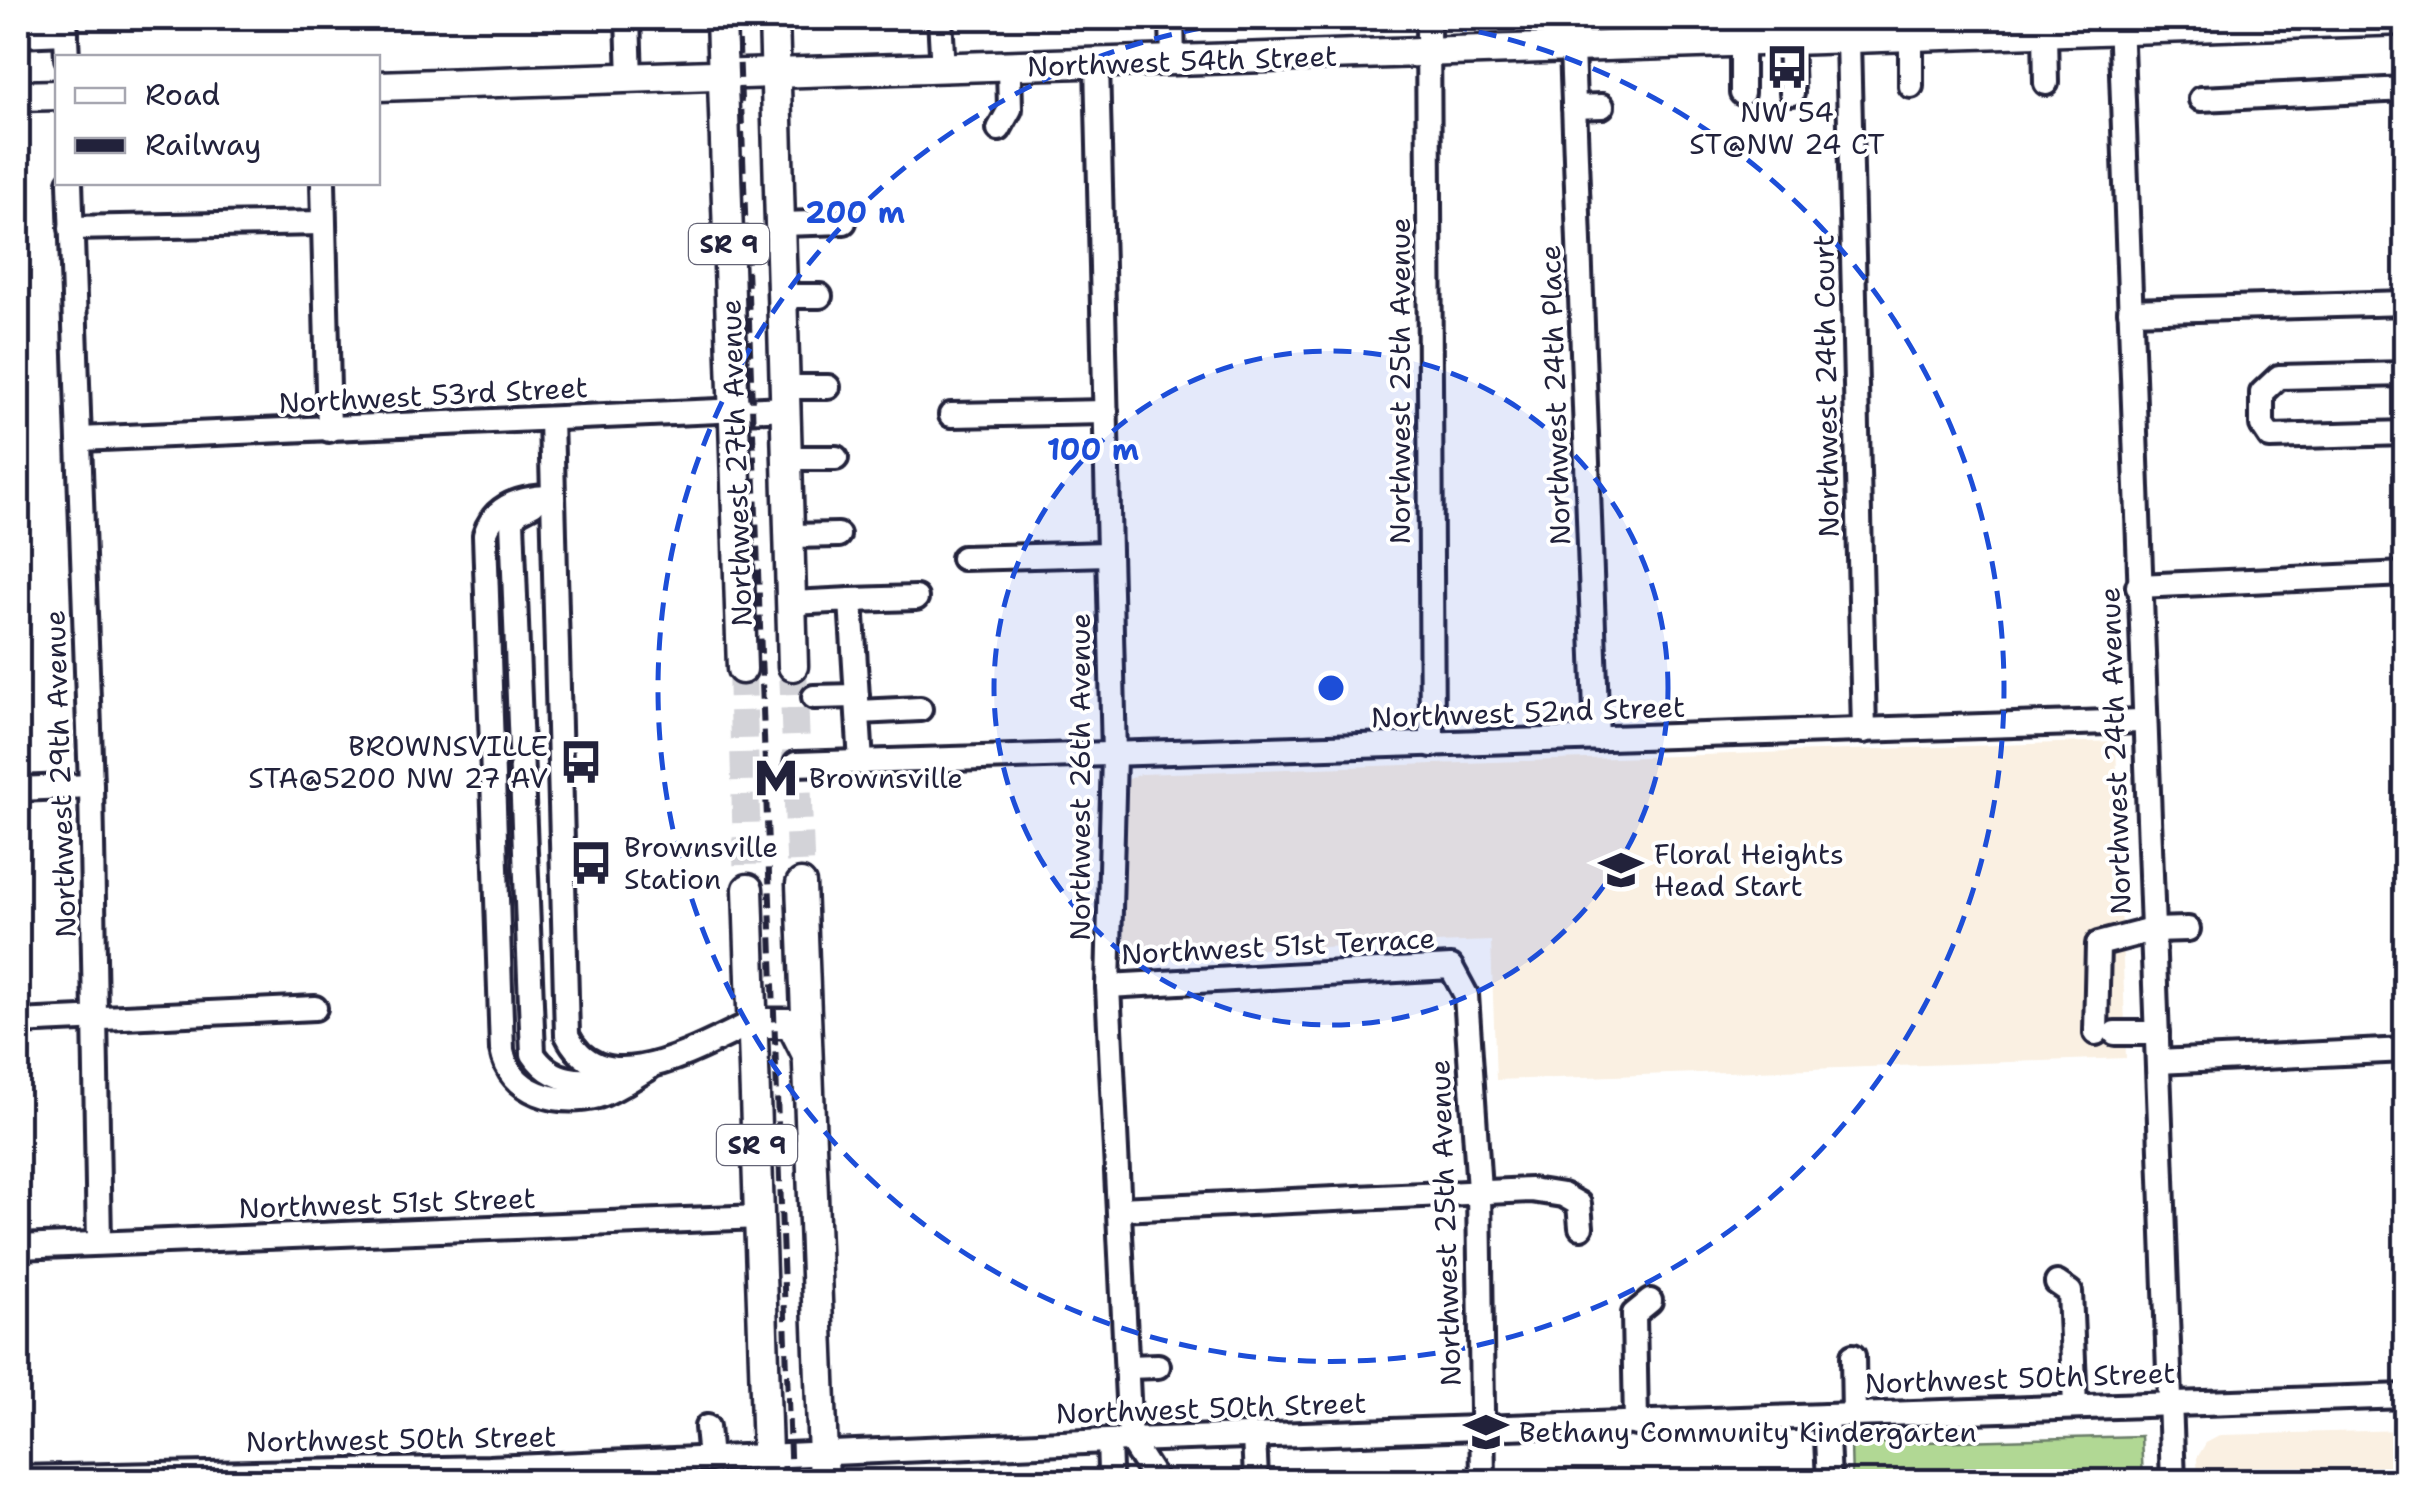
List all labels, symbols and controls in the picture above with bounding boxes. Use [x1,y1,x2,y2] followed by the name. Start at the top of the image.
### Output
[1026,37,1338,85] street label: Northwest 54th Street
[1763,43,1811,91] bus stop icon: NW 54 ST@NW 24 CT
[55,55,380,185] legend
[145,74,220,115] text: Road
[1689,93,1885,163] place label: NW 54 ST@NW 24 CT
[145,124,261,165] text: Railway
[805,192,905,233] text: 200 m
[1381,217,1419,545] street label: Northwest 25th Avenue
[689,224,769,264] road number: SR 9
[1804,234,1848,538] street label: Northwest 24th Court
[1531,244,1579,546] street label: Northwest 24th Place
[711,299,761,627] street label: Northwest 27th Avenue
[277,368,589,422] street label: Northwest 53rd Street
[1047,429,1139,470] text: 100 m
[2090,586,2140,916] street label: Northwest 24th Avenue
[35,609,85,939] street label: Northwest 29th Avenue
[1061,613,1099,941] street label: Northwest 26th Avenue
[1313,670,1349,706] centre of rings
[1370,688,1686,736] street label: Northwest 52nd Street
[248,727,548,797] place label: BROWNSVILLE STA@5200 NW 27 AV
[557,738,605,786] bus stop icon: BROWNSVILLE STA@5200 NW 27 AV
[752,754,800,802] metro station icon: Brownsville
[809,759,963,797] place label: Brownsville
[624,828,778,898] place label: Brownsville Station
[1654,835,1844,905] place label: Floral Heights Head Start
[567,839,615,887] bus stop icon: Brownsville Station
[1597,846,1645,894] school or university icon: Floral Heights Head Start
[1120,919,1436,973] street label: Northwest 51st Terrace
[1420,1059,1470,1387] street label: Northwest 25th Avenue
[717,1125,797,1165] road number: SR 9
[238,1179,536,1227] street label: Northwest 51st Street
[1864,1354,2176,1402] street label: Northwest 50th Street
[1055,1384,1367,1432] street label: Northwest 50th Street
[1462,1408,1510,1456] school or university icon: Bethany Community Kindergarten
[1519,1413,1977,1451] place label: Bethany Community Kindergarten
[245,1417,557,1461] street label: Northwest 50th Street

